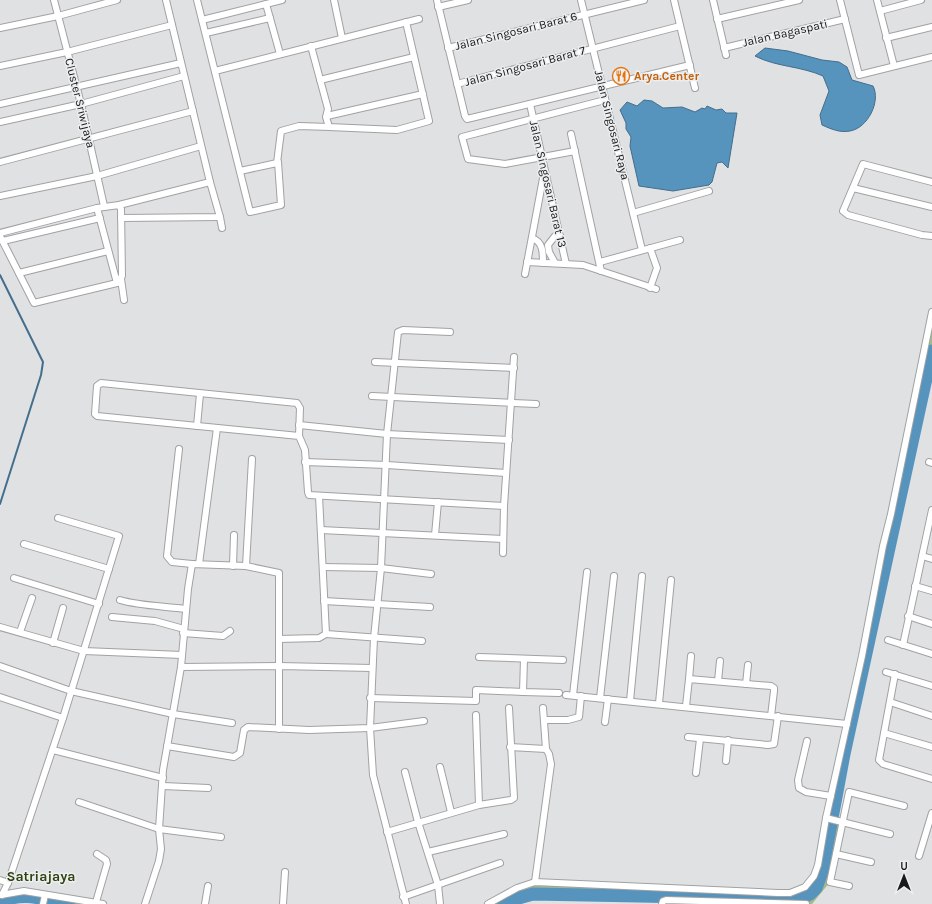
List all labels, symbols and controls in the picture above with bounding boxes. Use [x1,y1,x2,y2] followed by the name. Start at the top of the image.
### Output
[453,9,579,53] street label: Jalan Singosari Barat 6
[741,16,829,50] street label: Jalan Bagaspati
[463,43,587,89] street label: Jalan Singosari Barat 7
[62,57,98,149] street label: Cluster Sriwijaya
[611,66,631,86] restaurant icon: Arya.Center
[592,69,632,181] street label: Jalan Singosari Raya
[634,69,699,83] place label: Arya.Center
[527,119,569,249] street label: Jalan Singosari Barat 13
[884,856,924,896] north arrow
[900,860,908,873] text: U
[6,868,76,885] district label: Satriajaya

